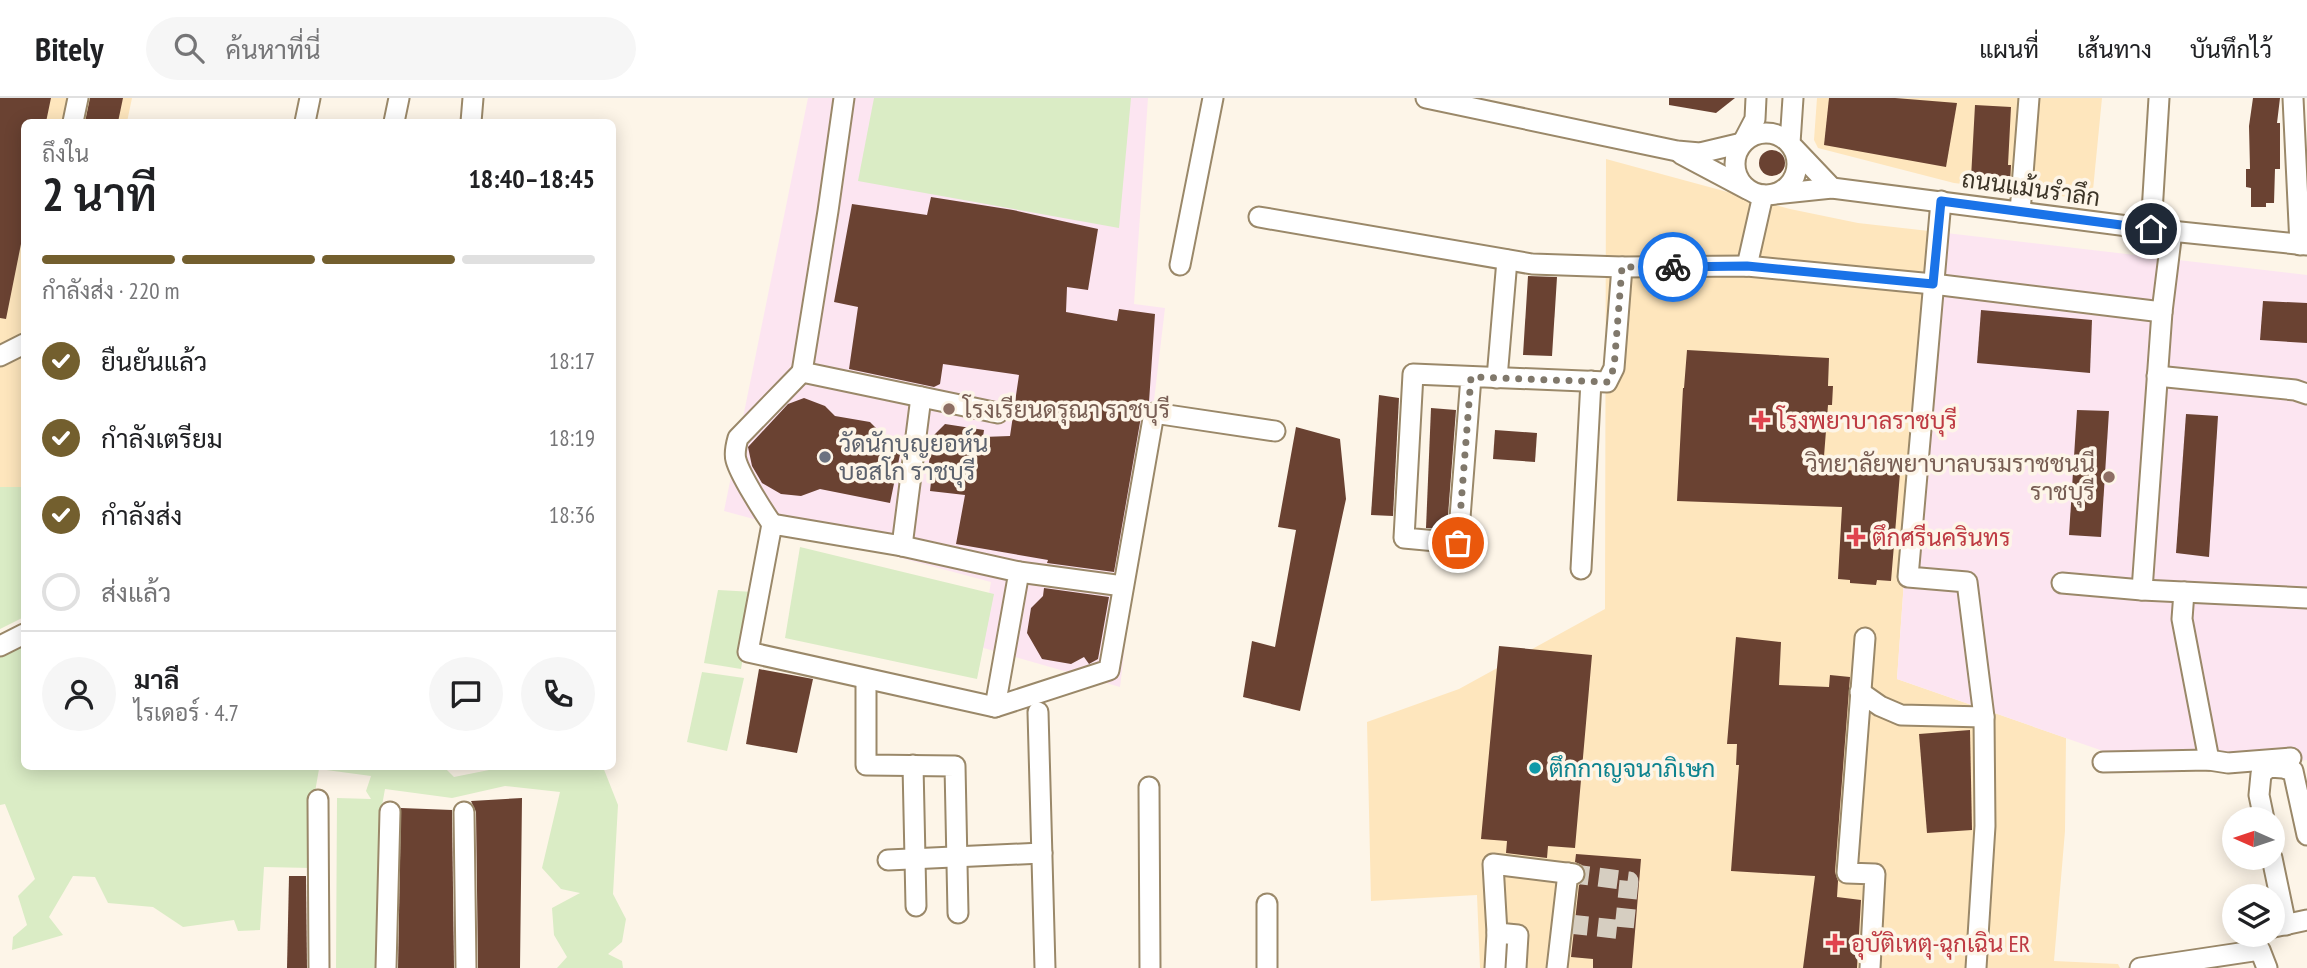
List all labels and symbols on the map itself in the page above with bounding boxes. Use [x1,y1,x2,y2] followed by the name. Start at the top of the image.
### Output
[1960,163,2102,213] street label: ถนนแม้นรำลึก
[2121,199,2181,259] pin
[1638,232,1708,302] courier
[961,394,1170,426] place label: โรงเรียนดรุณา ราชบุรี
[941,401,957,417] marker: โรงเรียนดรุณา ราชบุรี
[1775,405,1957,437] place label: โรงพยาบาลราชบุรี
[1751,410,1771,430] marker: โรงพยาบาลราชบุรี
[839,428,988,488] place label: วัดนักบุญยอห์น บอสโก ราชบุรี
[1805,448,2095,508] place label: วิทยาลัยพยาบาลบรมราชชนนี ราชบุรี
[817,449,833,465] marker: วัดนักบุญยอห์น บอสโก ราชบุรี
[2101,469,2117,485] marker: วิทยาลัยพยาบาลบรมราชชนนี ราชบุรี
[1428,513,1488,573] pin
[1872,522,2011,553] place label: ตึกศรีนครินทร
[1846,527,1866,547] marker: ตึกศรีนครินทร
[1549,753,1715,784] place label: ตึกกาญจนาภิเษก
[1527,760,1543,776] marker: ตึกกาญจนาภิเษก
[2222,807,2286,870] north arrow
[1851,928,2030,960] place label: อุบัติเหตุ-ฉุกเฉิน ER
[1825,933,1845,953] marker: อุบัติเหตุ-ฉุกเฉิน ER

